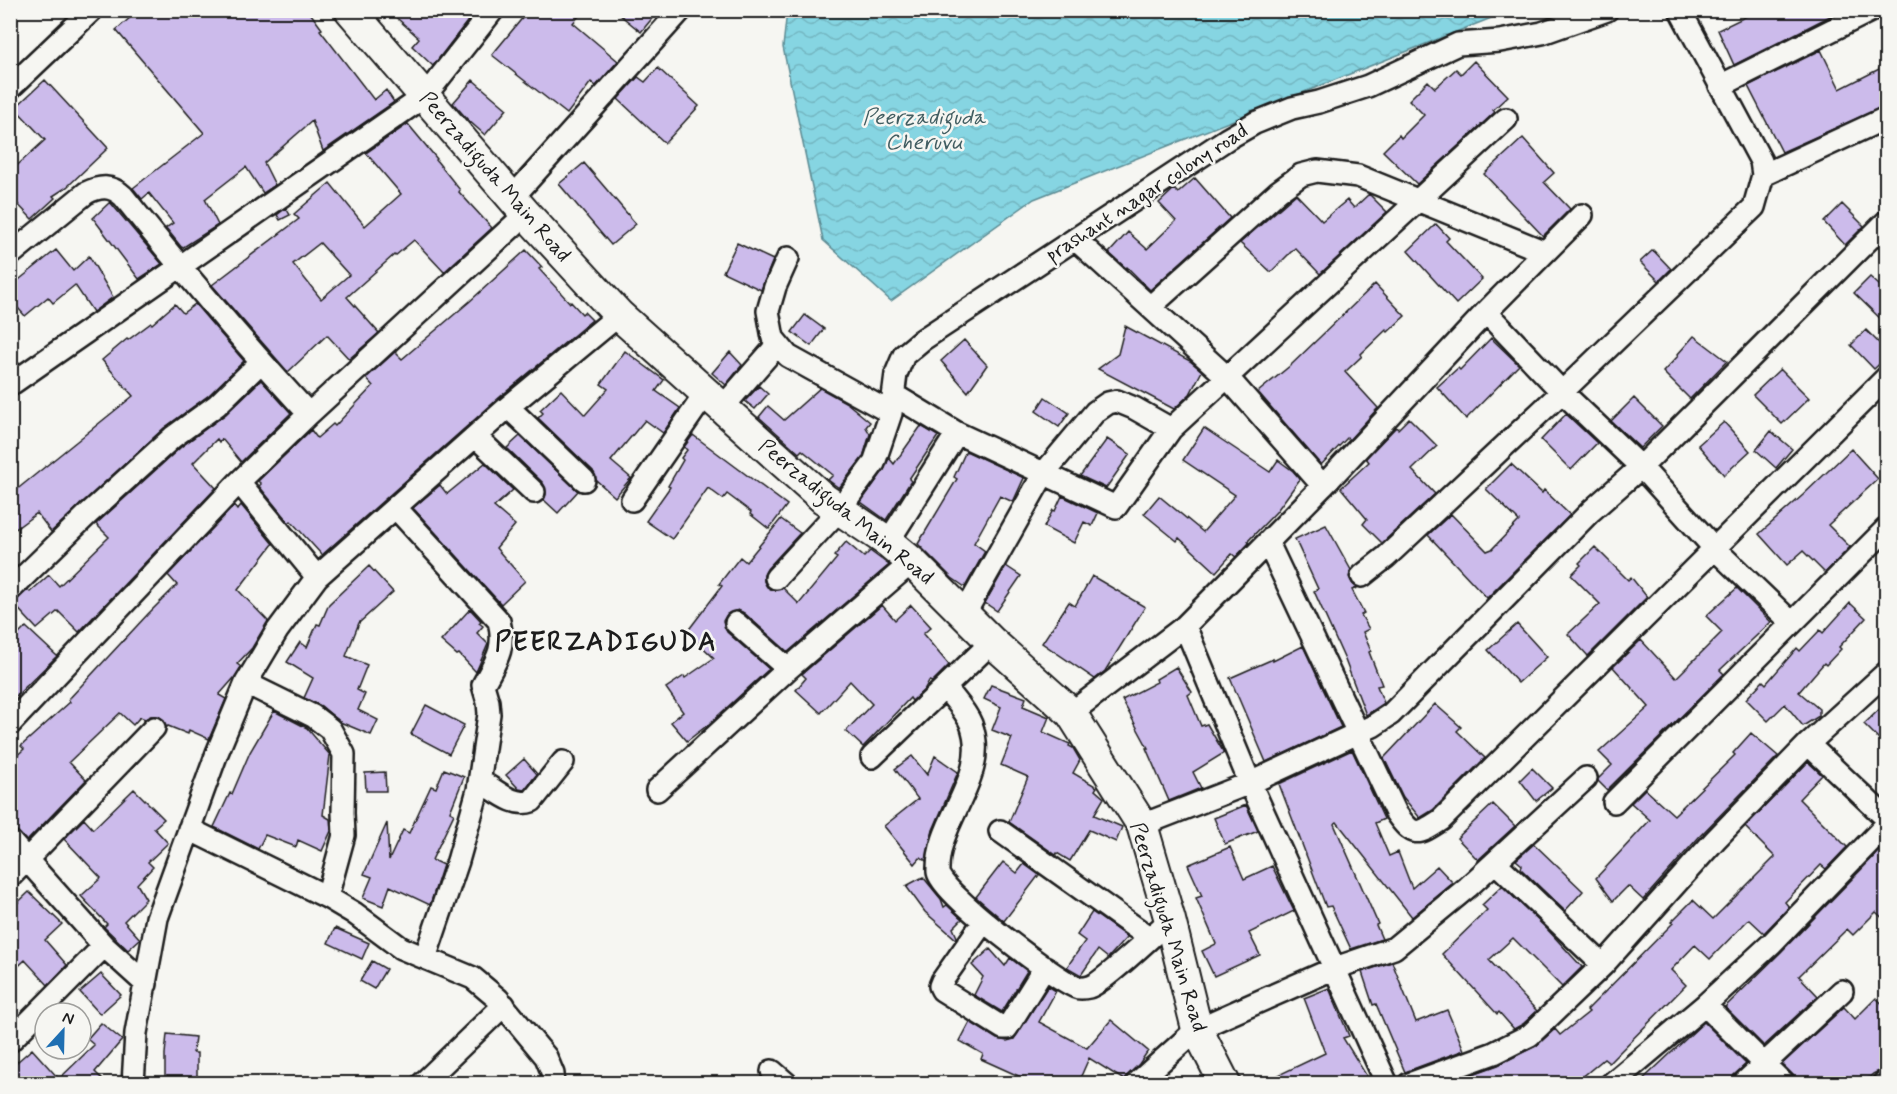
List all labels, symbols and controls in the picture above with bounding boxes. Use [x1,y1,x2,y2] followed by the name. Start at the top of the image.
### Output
[411,86,577,270] street label: Peerzadiguda Main Road
[862,104,986,157] water label: Peerzadiguda Cheruvu
[1040,117,1254,269] street label: prashant nagar colony road
[751,433,939,593] street label: Peerzadiguda Main Road
[495,625,717,660] district label: PEERZADIGUDA
[1121,819,1213,1036] street label: Peerzadiguda Main Road
[33,1001,93,1061] north arrow
[59,1007,77,1030] text: N

